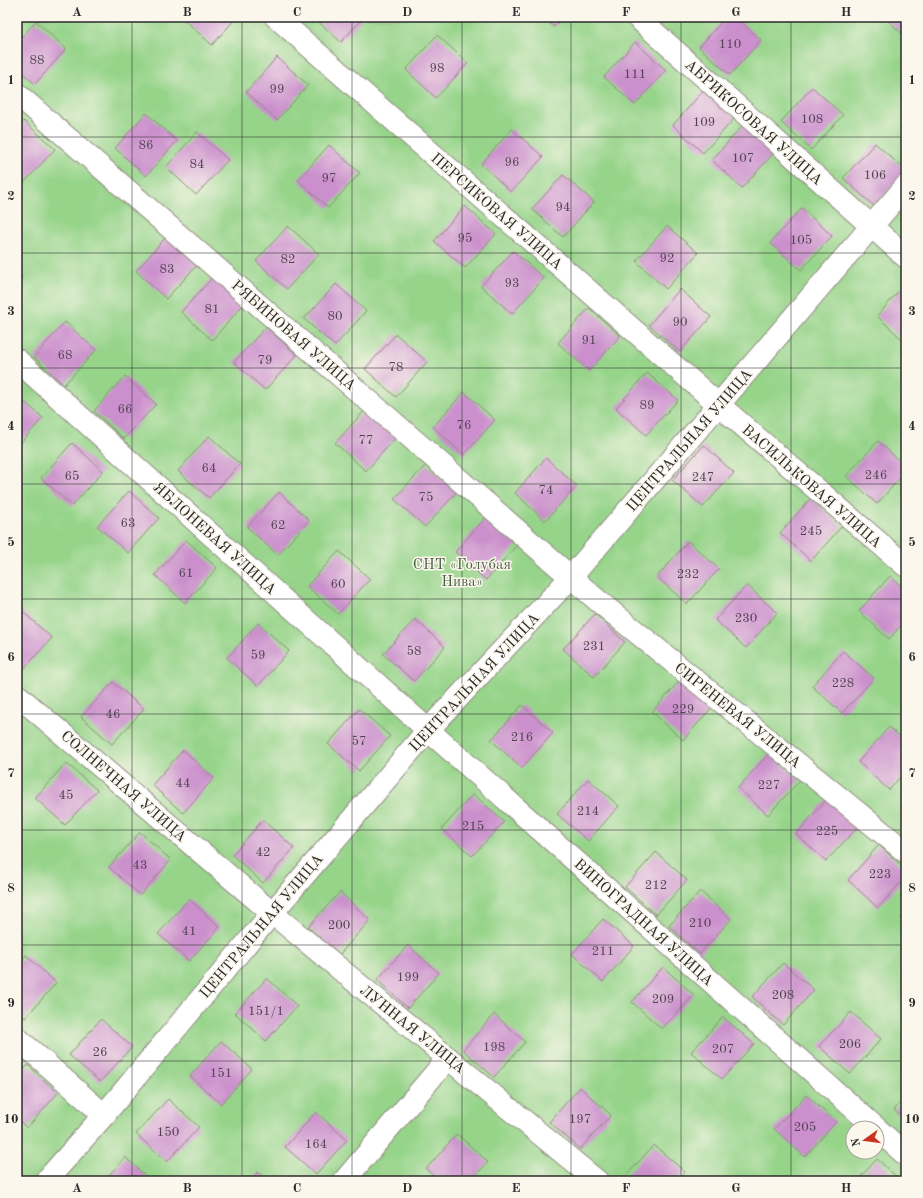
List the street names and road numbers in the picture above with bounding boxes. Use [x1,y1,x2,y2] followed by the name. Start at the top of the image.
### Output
[681,58,825,189] street label: АБРИКОСОВАЯ УЛИЦА
[427,151,565,274] street label: ПЕРСИКОВАЯ УЛИЦА
[228,278,359,394] street label: РЯБИНОВАЯ УЛИЦА
[624,367,756,515] street label: ЦЕНТРАЛЬНАЯ УЛИЦА
[738,423,884,552] street label: ВАСИЛЬКОВАЯ УЛИЦА
[150,480,279,599] street label: ЯБЛОНЕВАЯ УЛИЦА
[407,611,543,755] street label: ЦЕНТРАЛЬНАЯ УЛИЦА
[671,661,804,772] street label: СИРЕНЕВАЯ УЛИЦА
[57,729,189,846] street label: СОЛНЕЧНАЯ УЛИЦА
[198,852,327,1002] street label: ЦЕНТРАЛЬНАЯ УЛИЦА
[571,857,716,990] street label: ВИНОГРАДНАЯ УЛИЦА
[357,983,468,1077] street label: ЛУННАЯ УЛИЦА

